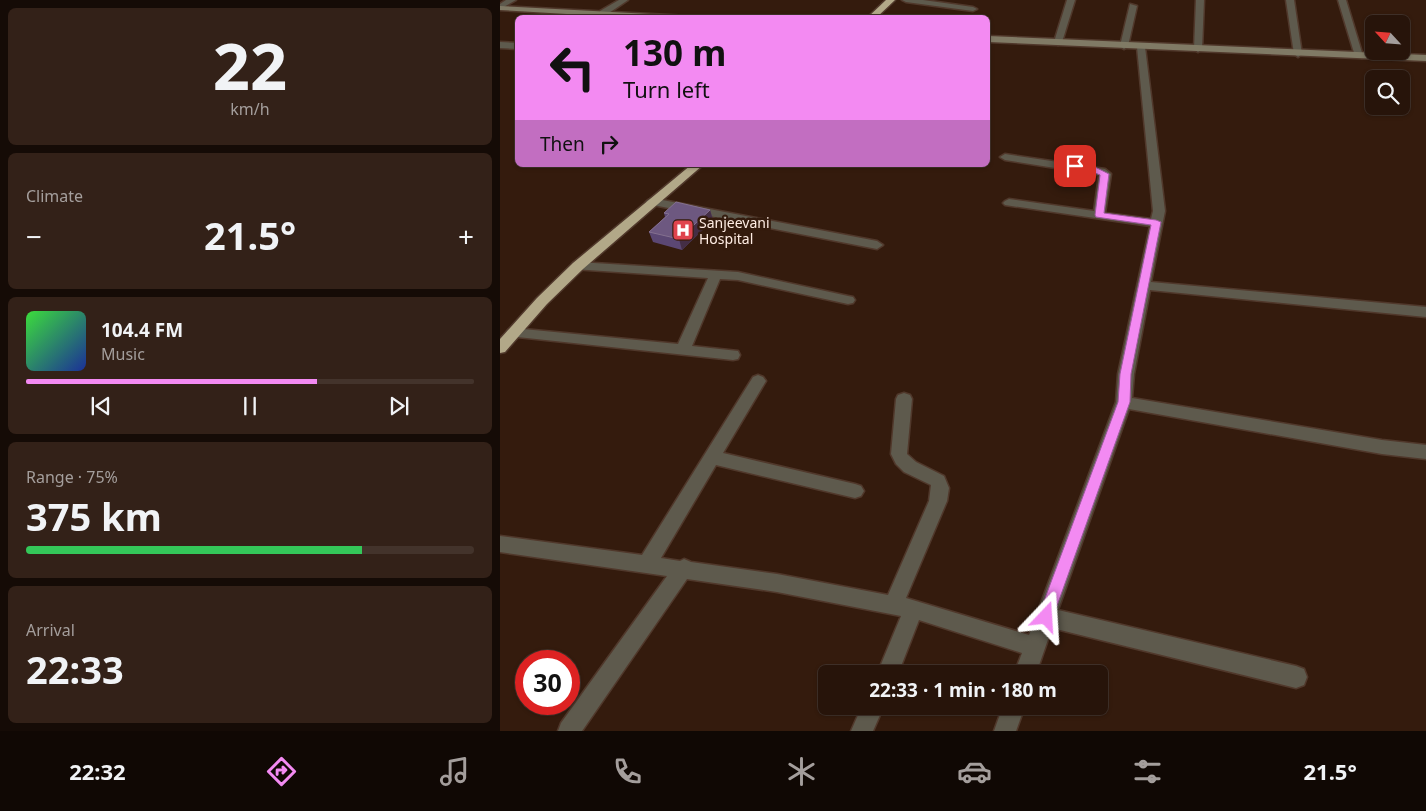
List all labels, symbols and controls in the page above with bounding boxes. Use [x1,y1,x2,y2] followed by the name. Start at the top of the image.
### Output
[1365,15,1410,60] north arrow
[1365,15,1410,115] map controls
[213,21,287,109] text: 22
[623,29,726,76] text: 130 m
[540,35,605,100] icon: left
[1365,70,1410,115] button: search
[623,74,710,104] text: Turn left
[230,98,270,120] text: km/h
[595,130,623,158] icon: right
[540,131,585,157] text: Then
[1054,145,1096,187] pin
[1061,152,1089,180] icon: arrive
[26,185,83,207] text: Climate
[204,209,296,261] text: 21.5°
[699,213,770,248] place label: Sanjeevani Hospital
[26,217,42,255] text: −
[458,217,474,255] text: +
[671,218,695,242] hospital icon: Sanjeevani Hospital
[101,317,183,343] text: 104.4 FM
[101,343,145,365] text: Music
[87,392,115,420] icon: previous
[236,392,264,420] icon: pause
[385,392,413,420] icon: next
[26,466,118,488] text: Range · 75%
[26,490,162,542] text: 375 km
[1019,590,1071,642] position arrow
[26,619,75,641] text: Arrival
[26,643,124,695] text: 22:33
[515,650,580,715] speed limit sign: 30
[869,677,1057,703] text: 22:33 · 1 min · 180 m
[264,754,299,789] icon: directions
[437,754,472,789] icon: music
[610,754,645,789] icon: phone
[784,754,819,789] icon: climate
[957,754,992,789] icon: car
[1130,754,1165,789] icon: filters
[69,756,126,786] text: 22:32
[1304,756,1357,786] text: 21.5°

